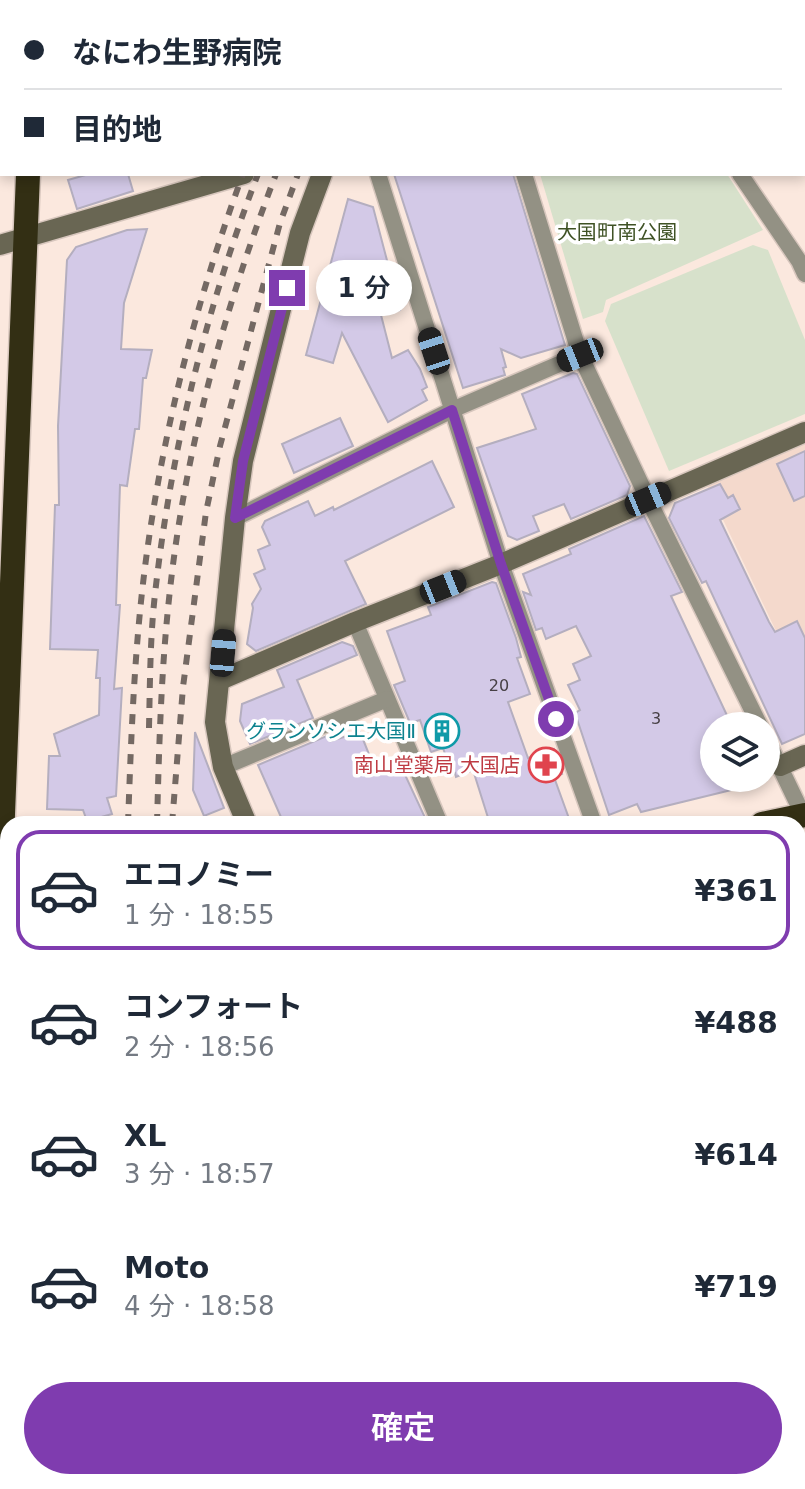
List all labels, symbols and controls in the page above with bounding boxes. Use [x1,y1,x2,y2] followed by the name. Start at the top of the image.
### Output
[72,35,282,70] text: なにわ生野病院
[72,112,162,147] text: 目的地
[557,220,677,244] park label: 大国町南公園
[315,260,411,316] callout: 1 分
[269,270,305,306] route end
[337,273,391,303] text: 1 分
[415,324,453,378] car
[553,335,607,375] car
[621,479,675,519] car
[416,567,470,607] car
[209,628,237,678] car
[489,676,509,695] house number: 20
[538,701,574,737] route start
[651,709,661,728] house number: 3
[423,712,461,750] building icon: グランソシエ大国Ⅱ
[700,712,780,792] map controls
[700,712,780,792] button: layers
[246,719,416,743] place label: グランソシエ大国Ⅱ
[527,746,565,784] pharmacy icon: 南山堂薬局 大国店
[354,753,520,777] place label: 南山堂薬局 大国店
[28,854,100,926] icon: car
[124,857,274,892] text: エコノミー
[695,873,778,908] text: ¥361
[124,900,275,930] text: 1 分 · 18:55
[28,986,100,1058] icon: car
[124,989,303,1024] text: コンフォート
[695,1005,778,1040] text: ¥488
[124,1032,275,1062] text: 2 分 · 18:56
[28,1118,100,1190] icon: car
[124,1118,166,1153] text: XL
[695,1137,778,1172] text: ¥614
[124,1159,275,1189] text: 3 分 · 18:57
[28,1250,100,1322] icon: car
[124,1250,209,1285] text: Moto
[695,1269,778,1304] text: ¥719
[124,1291,275,1321] text: 4 分 · 18:58
[24,1382,782,1474] button: 確定

